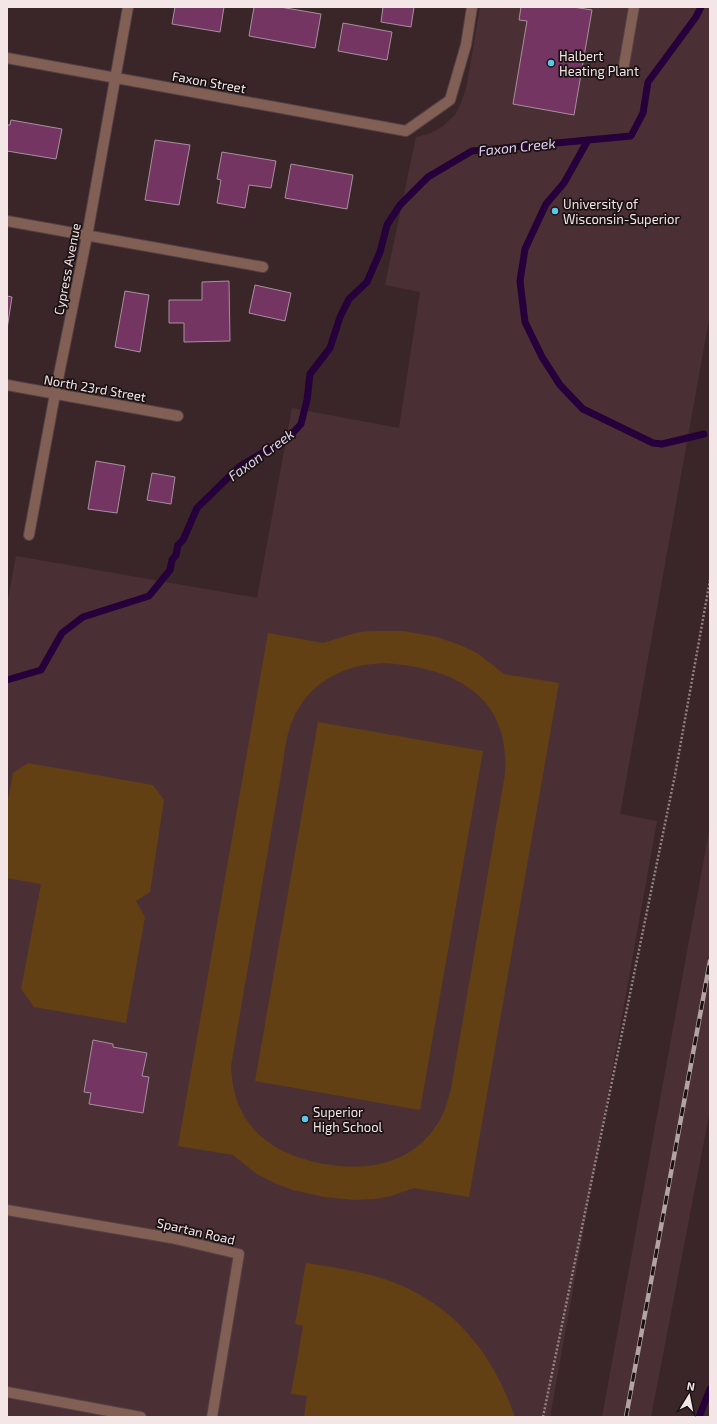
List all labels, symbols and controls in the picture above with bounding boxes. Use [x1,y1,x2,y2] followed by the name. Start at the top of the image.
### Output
[559,48,639,79] place label: Halbert Heating Plant
[546,58,556,68] marker: Halbert Heating Plant
[171,68,247,96] street label: Faxon Street
[478,134,556,159] water label: Faxon Creek
[563,196,680,227] place label: University of Wisconsin-Superior
[550,206,560,216] marker: University of Wisconsin-Superior
[50,222,84,316] street label: Cypress Avenue
[43,371,147,405] street label: North 23rd Street
[224,425,297,484] water label: Faxon Creek
[313,1104,383,1135] place label: Superior High School
[300,1114,310,1124] marker: Superior High School
[155,1214,237,1248] street label: Spartan Road
[669,1376,709,1416] north arrow
[686,1379,696,1393] text: N

